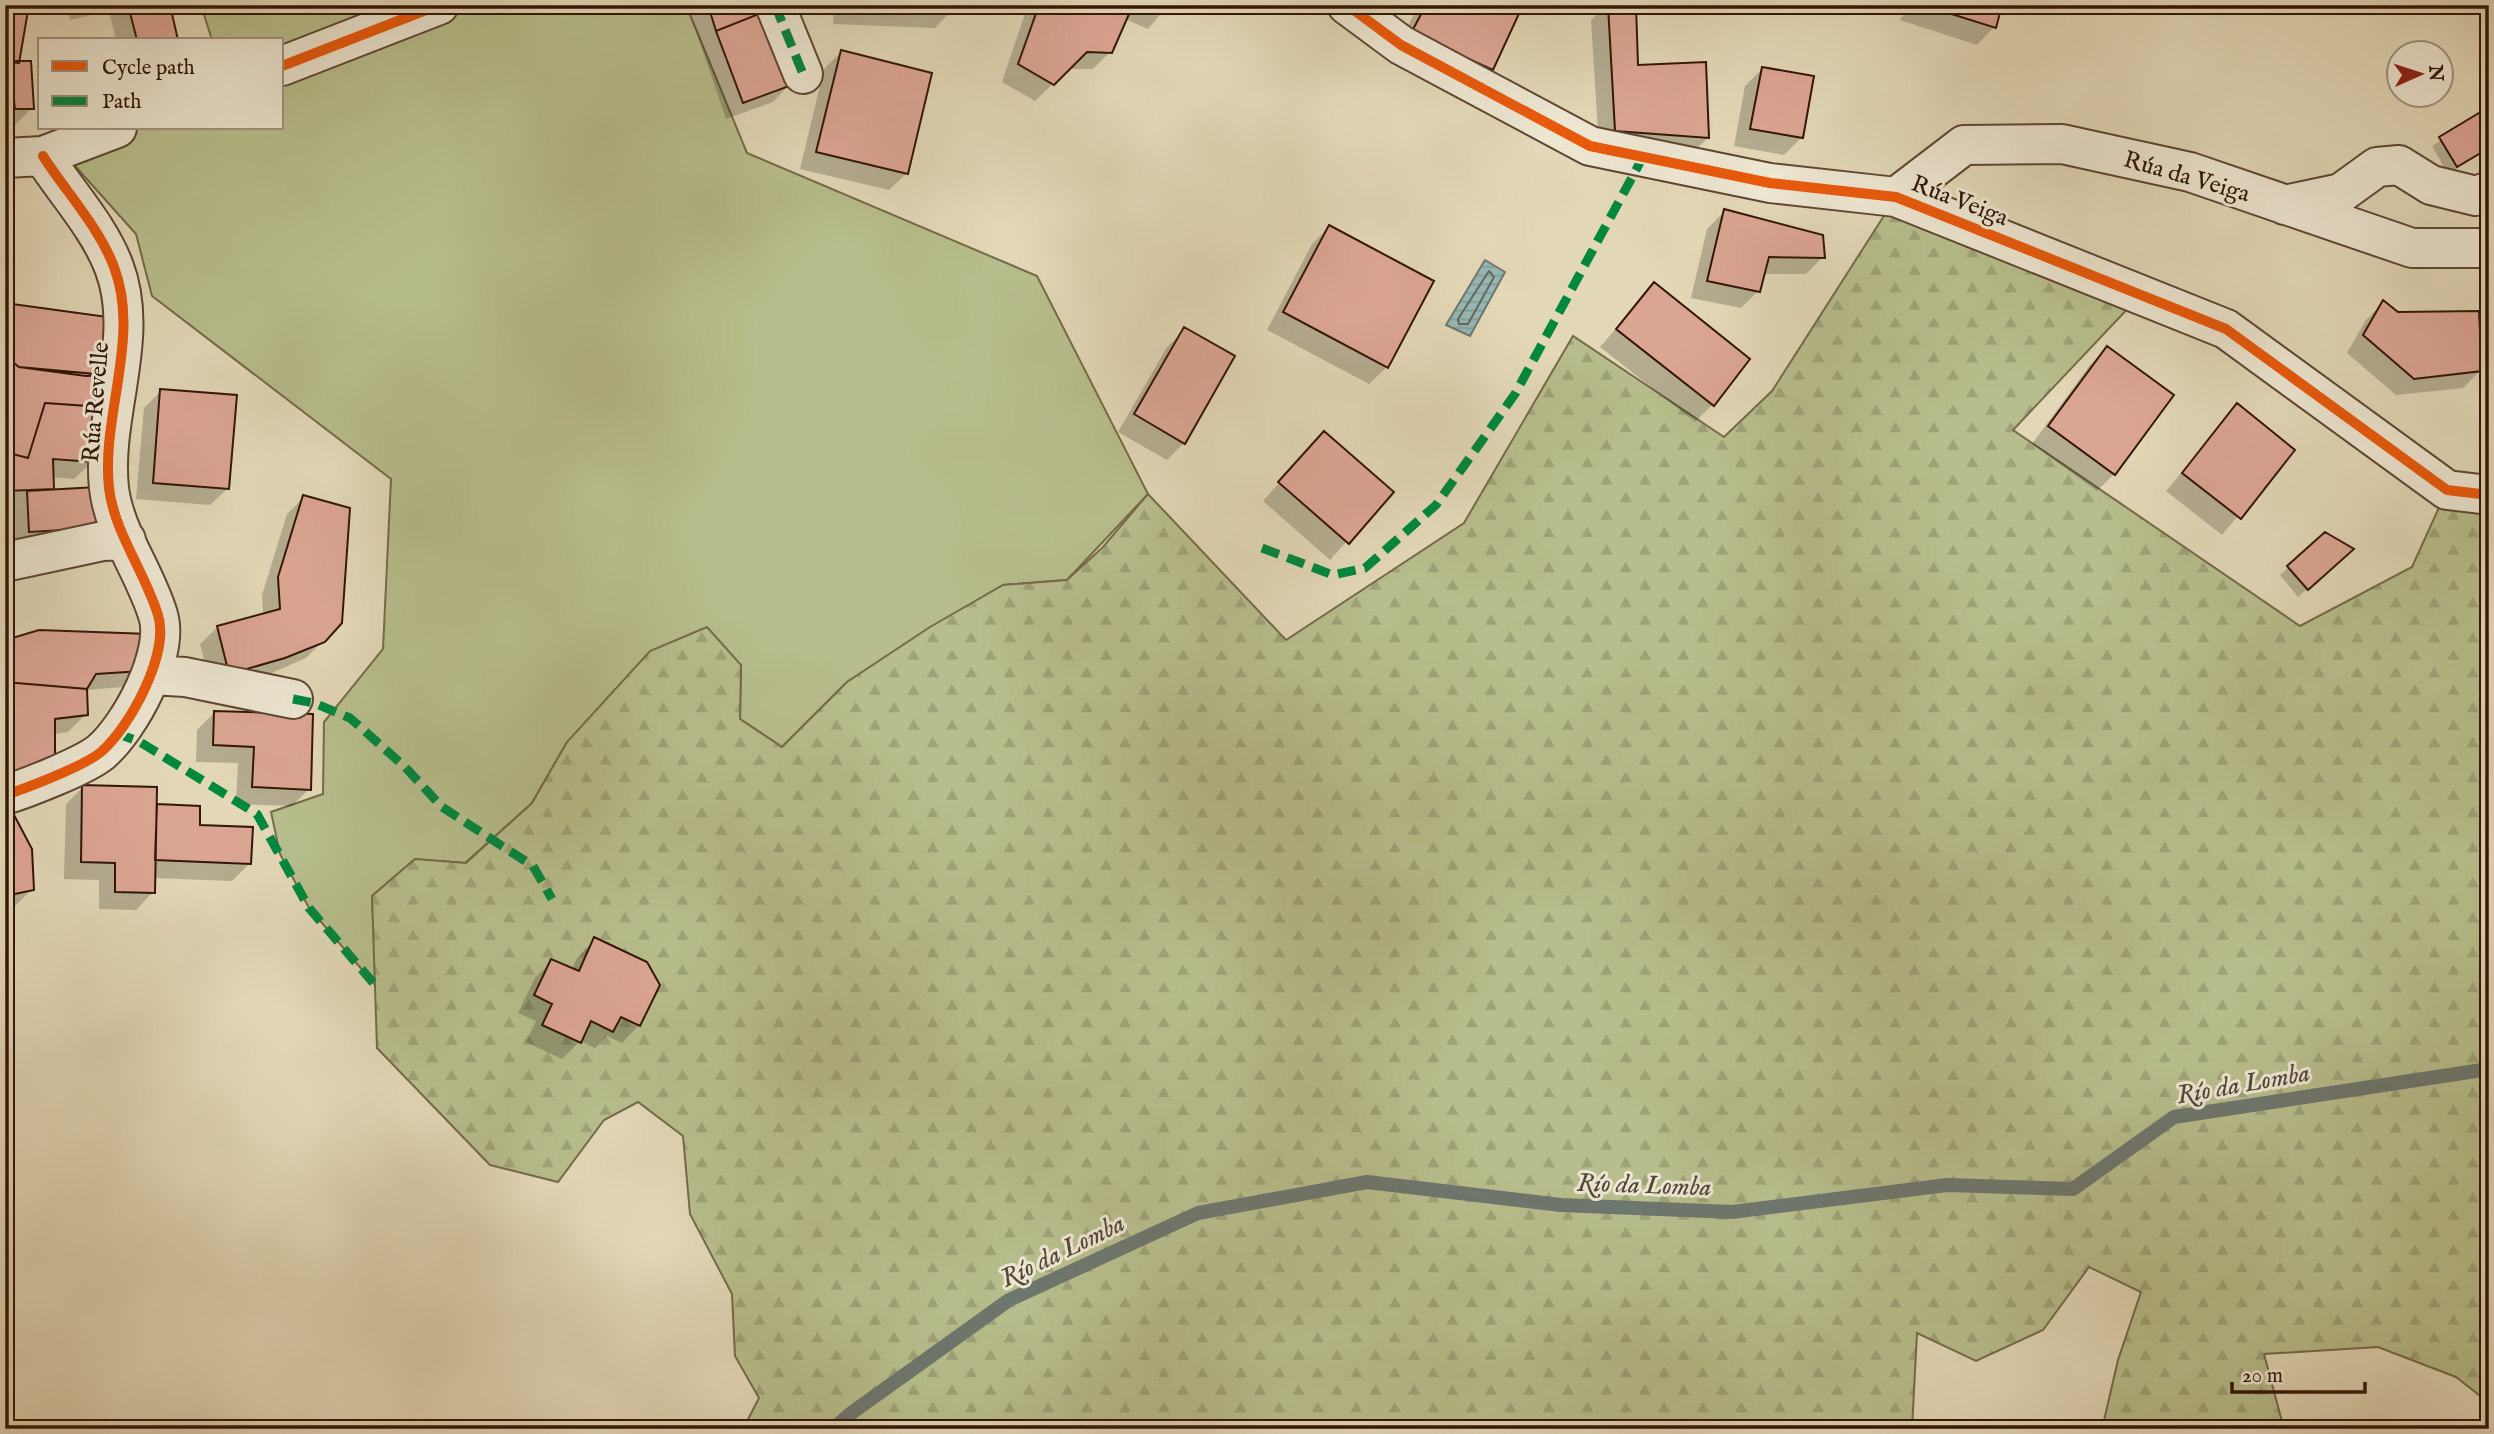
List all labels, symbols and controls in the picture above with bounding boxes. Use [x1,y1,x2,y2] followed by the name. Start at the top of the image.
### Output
[38,38,284,130] legend
[2386,38,2456,108] north arrow
[102,55,195,82] text: Cycle path
[2423,63,2447,83] text: N
[102,89,141,116] text: Path
[2120,145,2254,210] street label: Rúa da Veiga
[1907,169,2013,234] street label: Rúa Veiga
[76,341,117,464] street label: Rúa Revelle
[2174,1057,2312,1112] water label: Río da Lomba
[1576,1167,1712,1204] water label: Río da Lomba
[995,1207,1130,1296] water label: Río da Lomba
[2232,1350,2364,1394] scale bar
[2242,1363,2283,1390] text: 20 m

